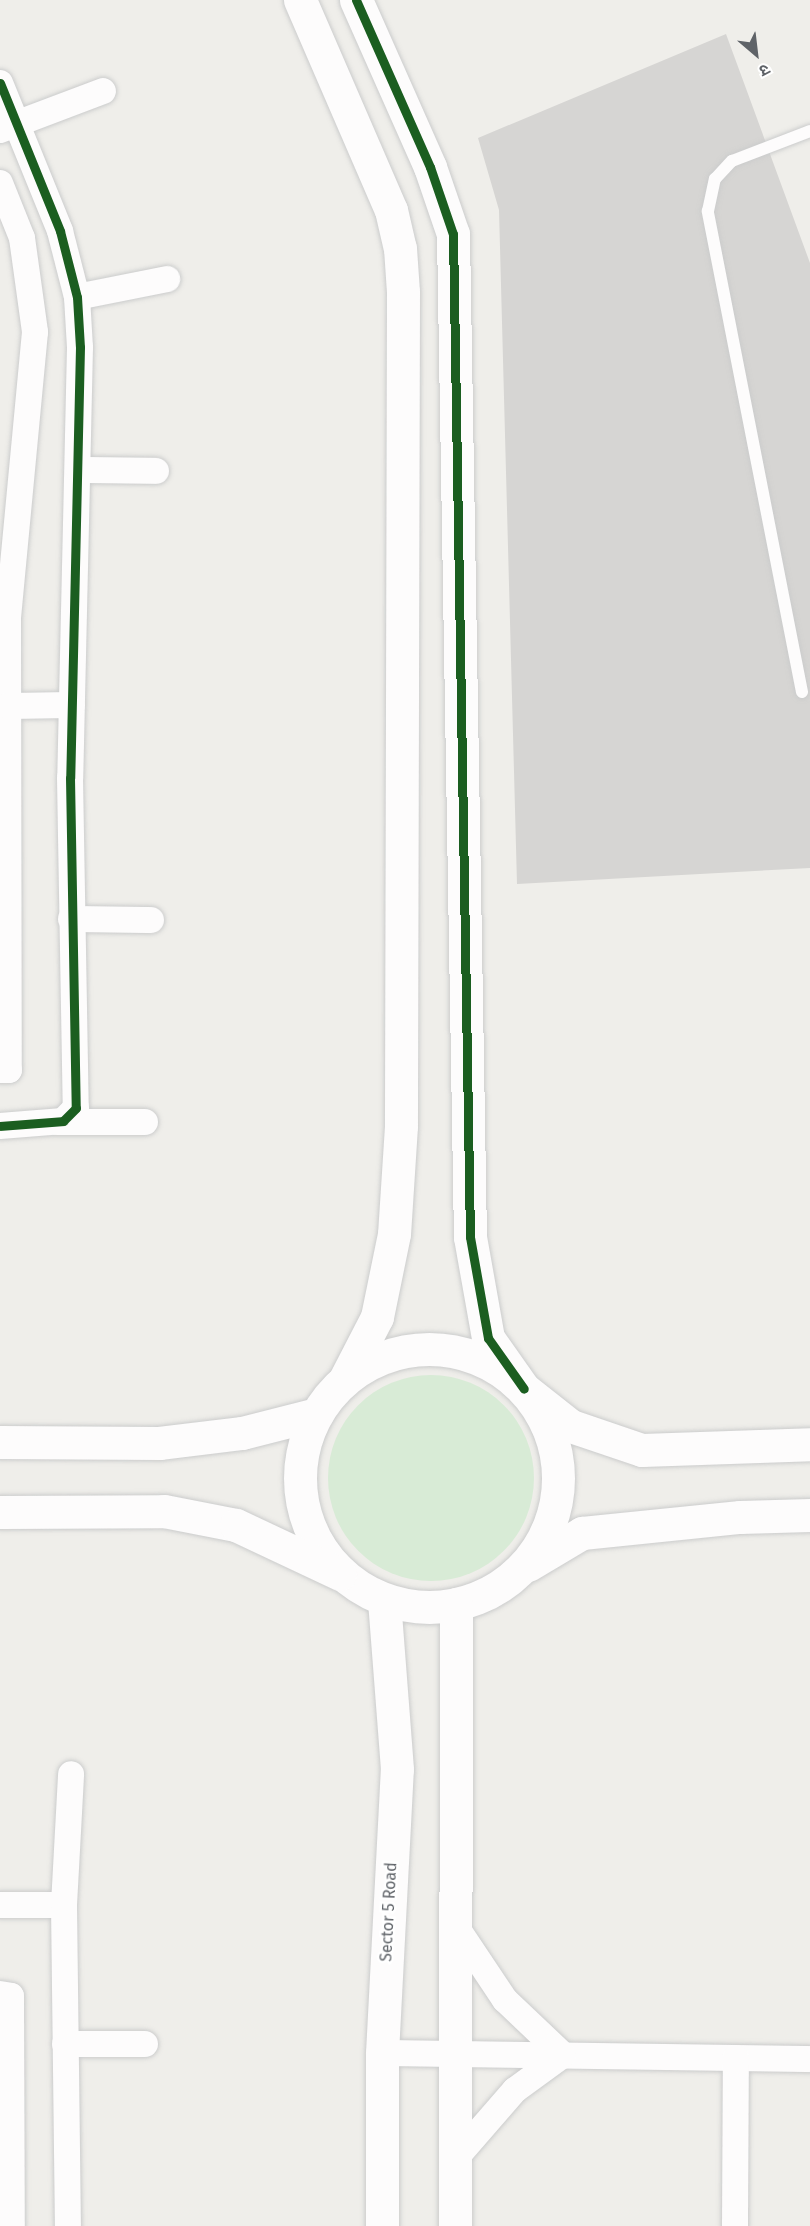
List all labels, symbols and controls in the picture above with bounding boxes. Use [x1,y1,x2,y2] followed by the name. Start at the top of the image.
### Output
[726,24,786,84] north arrow
[756,60,773,81] text: उ
[377,1862,401,1962] street label: Sector 5 Road

